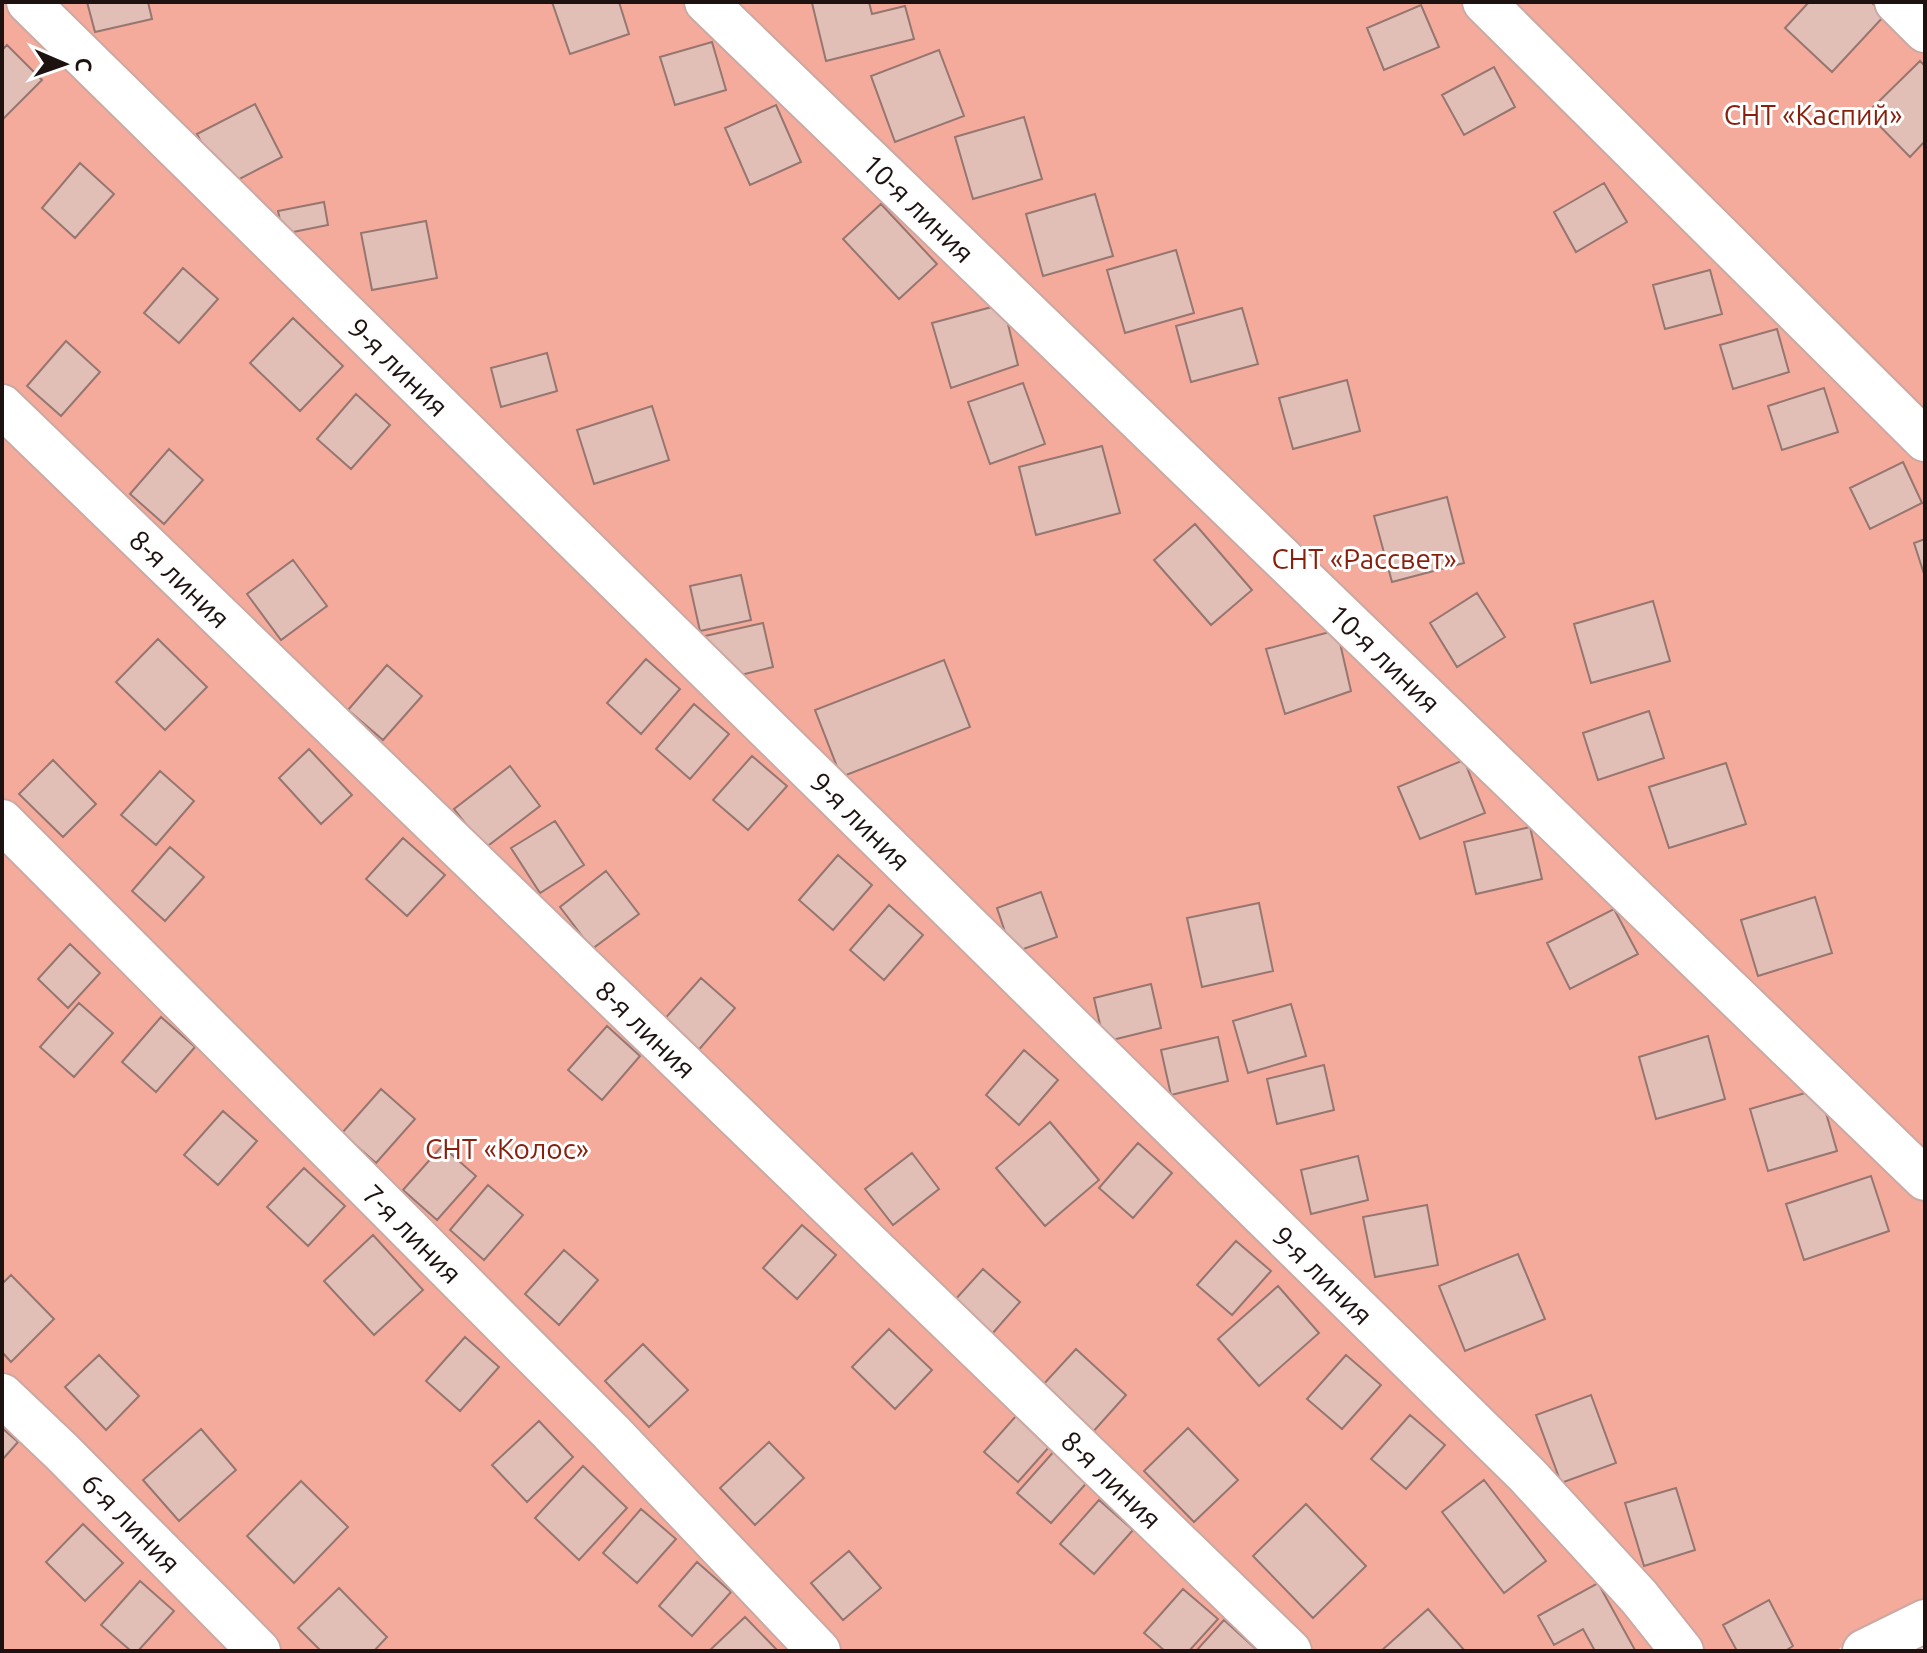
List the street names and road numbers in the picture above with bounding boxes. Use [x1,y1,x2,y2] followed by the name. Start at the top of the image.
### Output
[857,147,981,268] street label: 10-я линия
[343,311,455,422] street label: 9-я линия
[124,523,237,633] street label: 8-я линия
[1323,597,1447,718] street label: 10-я линия
[805,765,917,876] street label: 9-я линия
[590,974,702,1084] street label: 8-я линия
[357,1178,468,1289] street label: 7-я линия
[1267,1219,1379,1330] street label: 9-я линия
[1056,1424,1168,1534] street label: 8-я линия
[76,1467,187,1578] street label: 6-я линия

